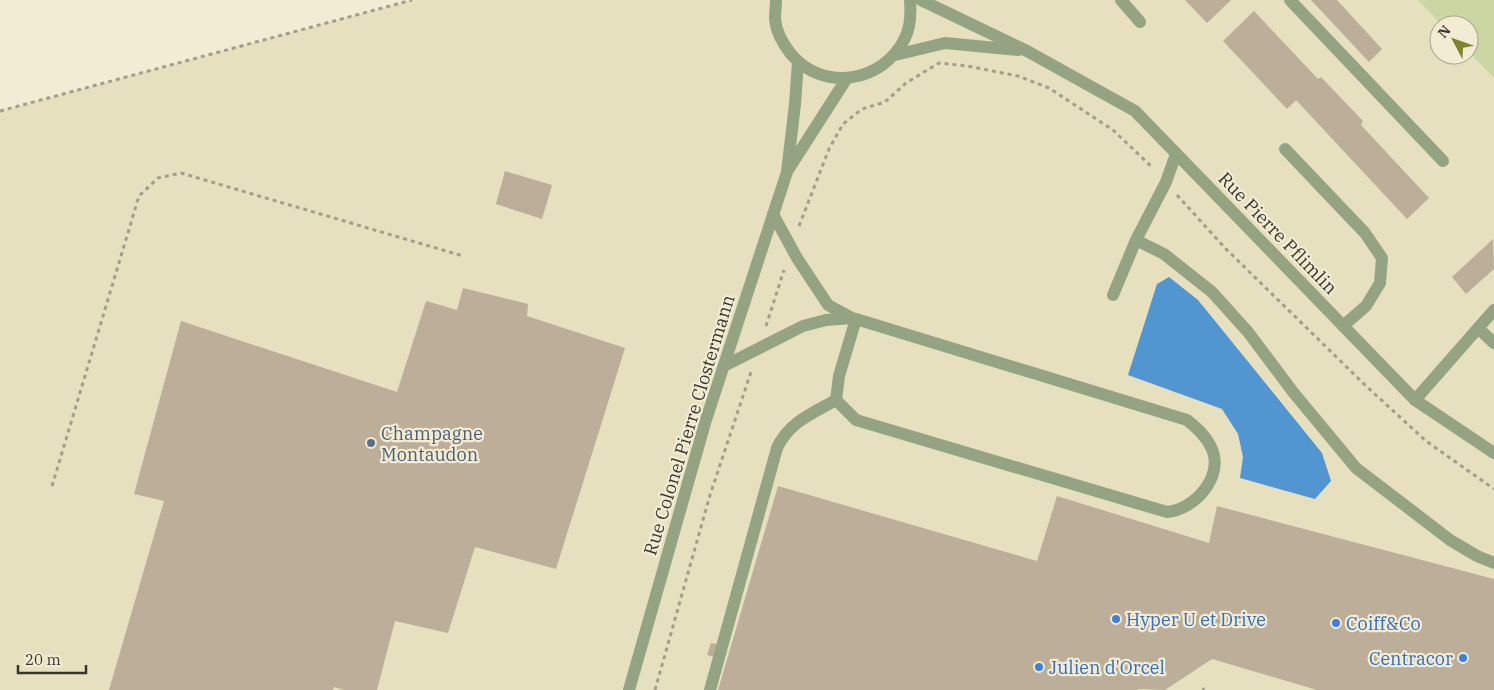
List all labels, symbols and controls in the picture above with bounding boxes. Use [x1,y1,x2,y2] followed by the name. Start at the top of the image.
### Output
[1429,15,1479,65] north arrow
[1434,21,1455,42] text: N
[1214,167,1342,299] street label: Rue Pierre Pflimlin
[638,292,740,558] street label: Rue Colonel Pierre Clostermann
[381,422,483,466] place label: Champagne Montaudon
[365,437,377,449] marker: Champagne Montaudon
[1126,608,1266,631] place label: Hyper U et Drive
[1346,612,1421,635] place label: Coiff&Co
[1110,613,1122,625] marker: Hyper U et Drive
[1330,617,1342,629] marker: Coiff&Co
[18,642,85,674] scale bar
[1369,647,1453,670] place label: Centracor
[25,650,61,669] text: 20 m
[1457,652,1469,664] marker: Centracor
[1049,656,1165,679] place label: Julien d'Orcel
[1033,661,1045,673] marker: Julien d'Orcel

